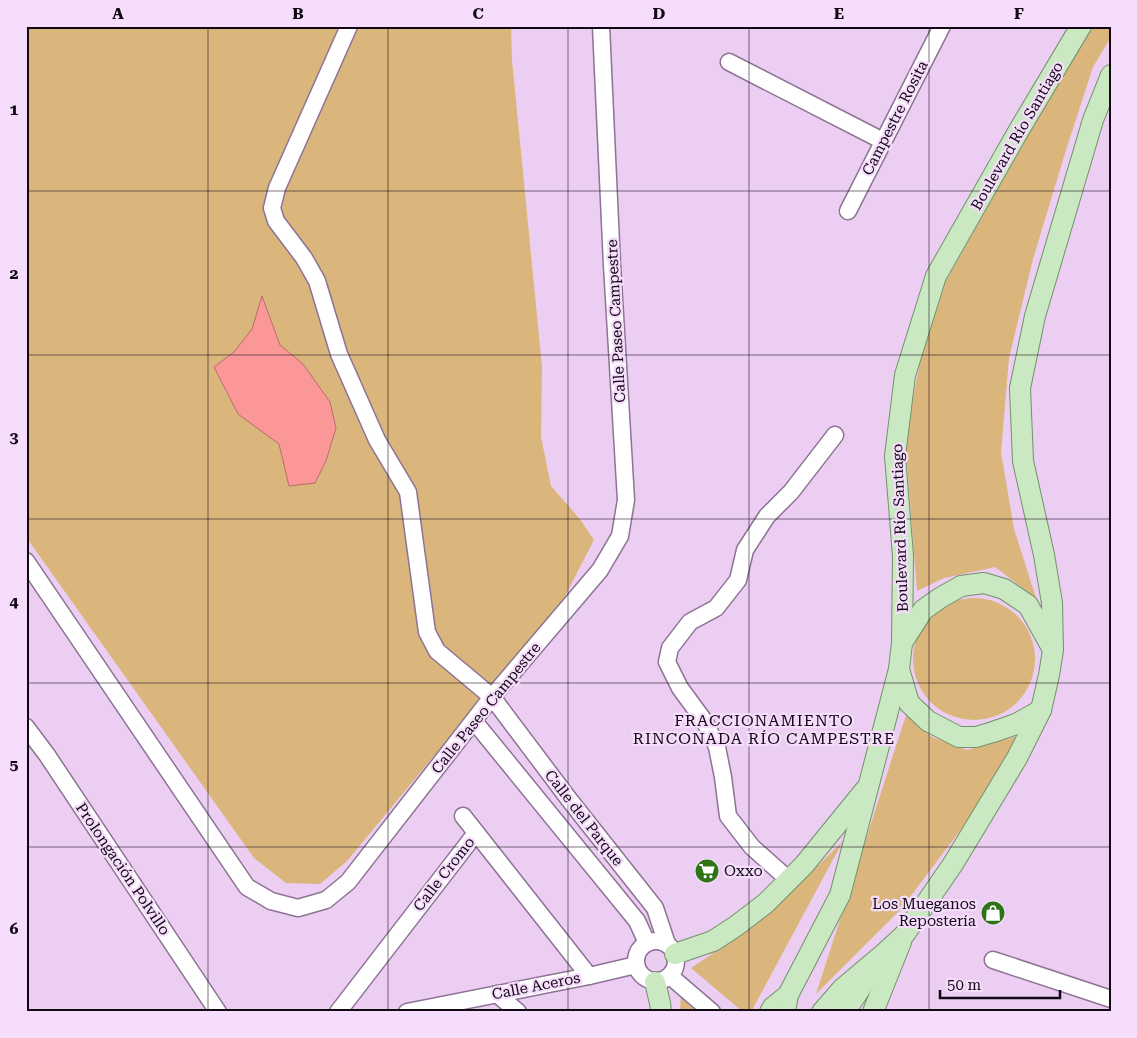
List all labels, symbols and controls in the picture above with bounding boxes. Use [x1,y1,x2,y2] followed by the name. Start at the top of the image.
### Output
[112,4,124,23] text: A
[292,4,304,23] text: B
[472,4,484,23] text: C
[653,4,666,23] text: D
[834,4,844,23] text: E
[1014,4,1024,23] text: F
[858,58,932,178] street label: Campestre Rosita
[967,58,1067,214] street label: Boulevard Río Santiago
[10,100,19,119] text: 1
[603,239,629,403] street label: Calle Paseo Campestre
[10,264,19,283] text: 2
[10,428,19,447] text: 3
[888,443,912,613] street label: Boulevard Río Santiago
[10,592,19,611] text: 4
[428,639,544,777] street label: Calle Paseo Campestre
[633,711,895,748] district label: FRACCIONAMIENTO RINCONADA RÍO CAMPESTRE
[10,755,19,774] text: 5
[541,766,627,870] street label: Calle del Parque
[72,799,174,939] street label: Prolongación Polvillo
[409,833,479,915] street label: Calle Cromo
[694,858,720,884] supermarket icon: Oxxo
[724,862,763,880] place label: Oxxo
[872,895,976,930] place label: Los Mueganos Repostería
[980,900,1006,926] shop icon: Los Mueganos Repostería
[10,919,19,938] text: 6
[940,968,1060,1000] scale bar
[490,969,582,1003] street label: Calle Aceros
[947,976,982,994] text: 50 m

